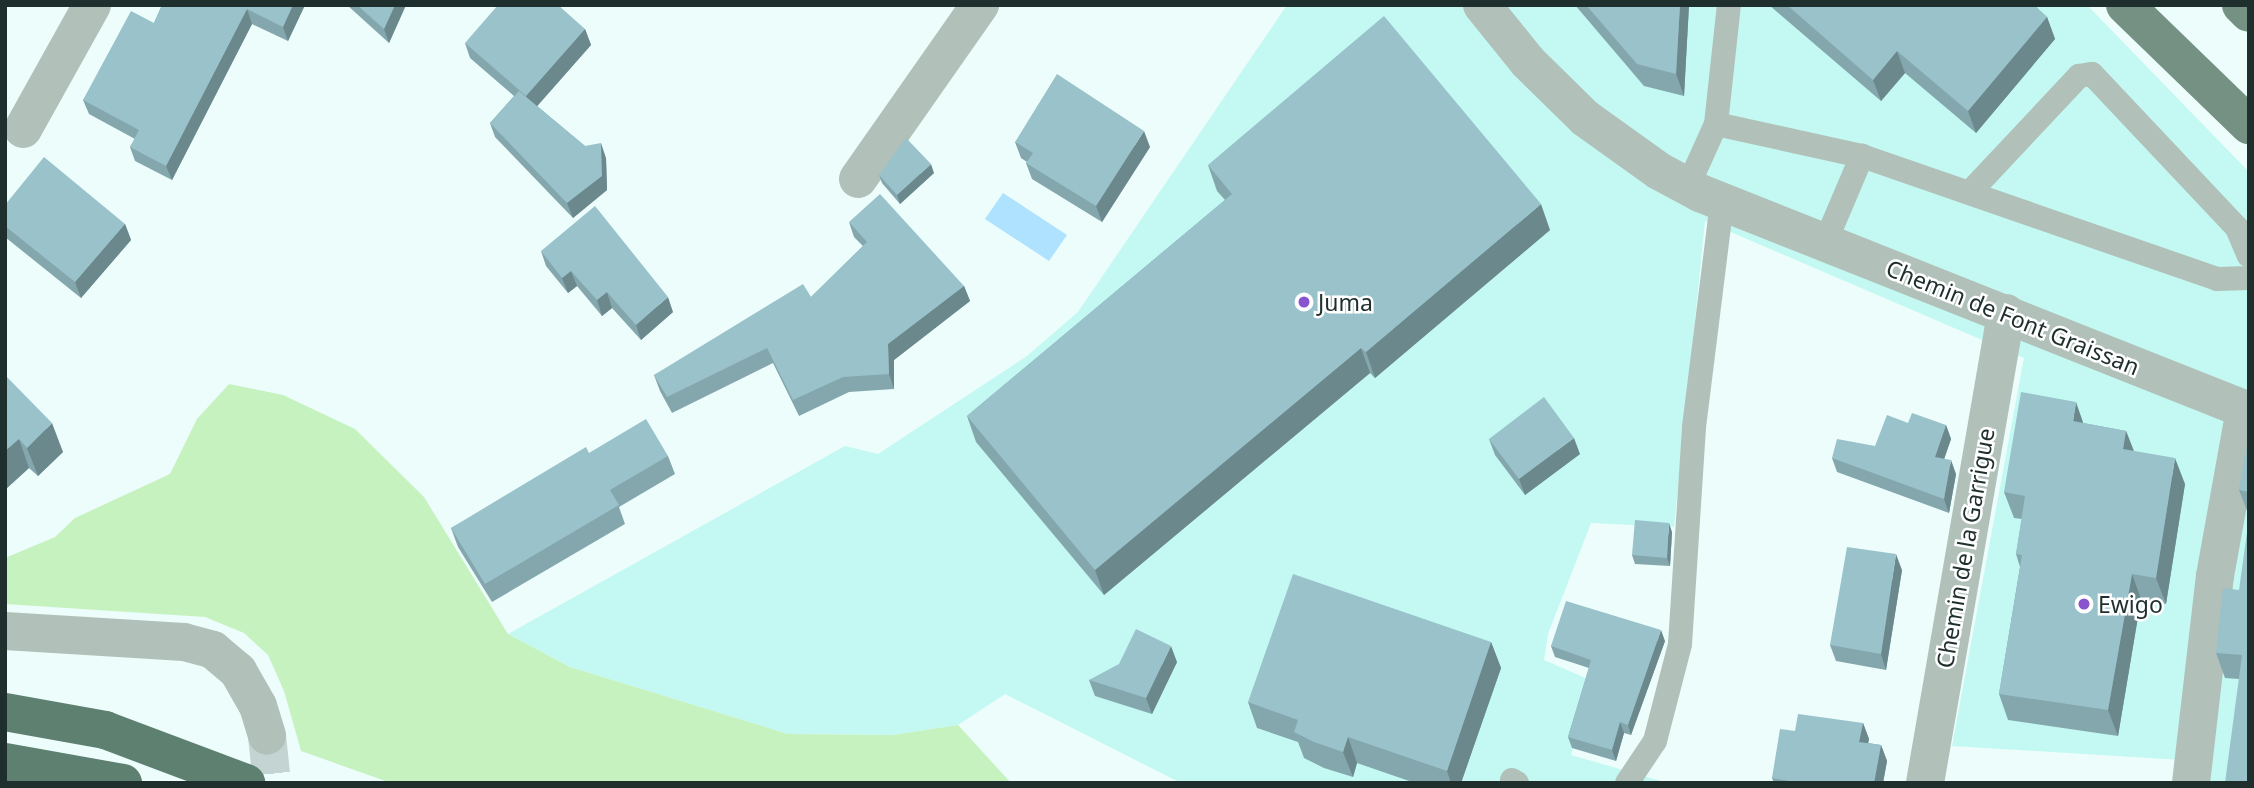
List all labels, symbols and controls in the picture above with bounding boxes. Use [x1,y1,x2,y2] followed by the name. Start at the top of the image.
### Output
[1882,254,2144,380] street label: Chemin de Font Graissan
[1318,288,1373,316] place label: Juma
[1296,294,1312,310] marker: Juma
[1930,426,2000,670] street label: Chemin de la Garrigue
[2098,590,2163,618] place label: Ewigo
[2076,596,2092,612] marker: Ewigo

